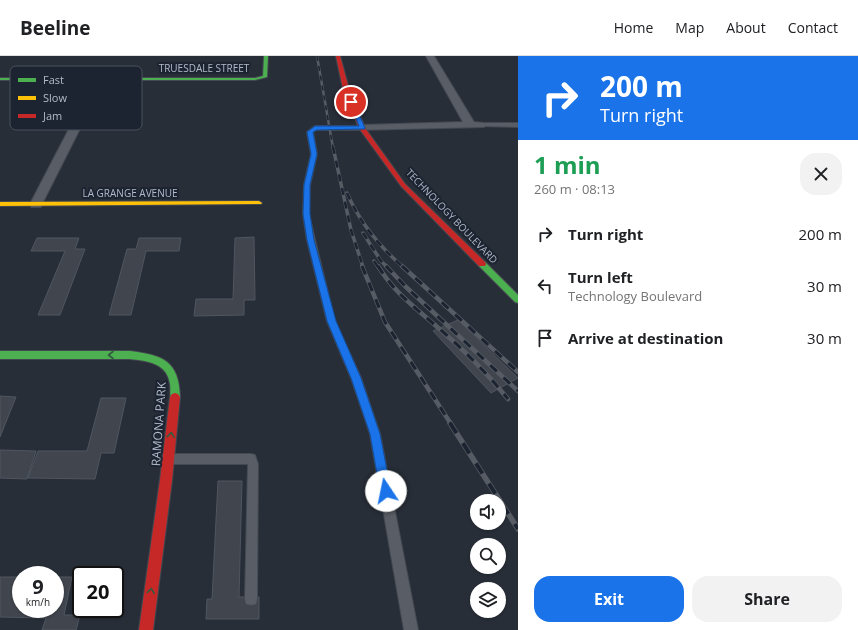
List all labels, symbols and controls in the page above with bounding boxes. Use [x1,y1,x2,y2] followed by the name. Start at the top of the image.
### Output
[20,15,91,41] text: Beeline
[614,18,653,37] text: Home
[675,18,704,37] text: Map
[726,18,766,37] text: About
[788,18,838,37] text: Contact
[159,61,250,75] street label: TRUESDALE STREET
[10,66,142,130] legend
[600,67,683,105] text: 200 m
[43,72,64,87] text: Fast
[534,72,586,124] icon: right
[334,85,368,119] pin
[43,90,67,105] text: Slow
[340,91,362,113] icon: arrive
[600,103,683,127] text: Turn right
[42,108,62,123] text: Jam
[534,148,601,181] text: 1 min
[800,153,842,195] button: close
[403,166,501,266] street label: TECHNOLOGY BOULEVARD
[534,180,615,198] text: 260 m · 08:13
[82,186,178,200] street label: LA GRANGE AVENUE
[534,223,556,245] icon: right
[568,224,643,244] text: Turn right
[798,224,842,244] text: 200 m
[568,267,633,287] text: Turn left
[534,275,556,297] icon: left
[807,276,842,296] text: 30 m
[568,287,702,305] text: Technology Boulevard
[534,327,556,349] icon: arrive
[568,328,723,348] text: Arrive at destination
[807,328,842,348] text: 30 m
[108,351,114,359] one-way arrow
[147,381,170,467] street label: RAMONA PARK
[167,432,176,438] one-way arrow
[365,470,407,512] position arrow
[470,494,506,618] map controls
[470,494,506,530] button: sound
[470,538,506,574] button: search
[72,566,124,618] speed limit sign: 20
[32,573,44,600] text: 9
[534,576,684,622] button: Exit
[692,576,842,622] button: Share
[470,582,506,618] button: layers
[146,588,155,594] one-way arrow
[26,595,50,609] text: km/h

